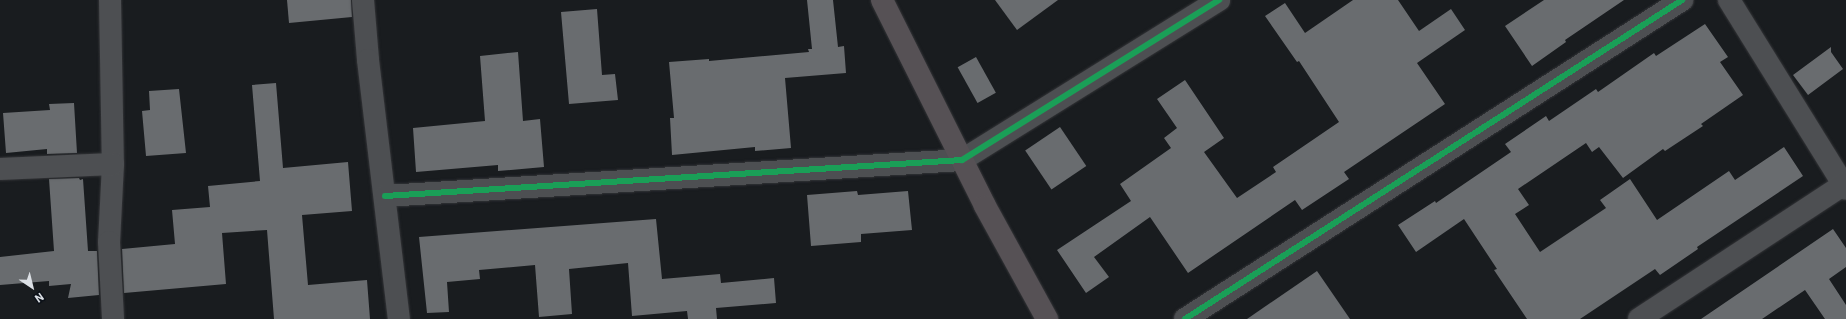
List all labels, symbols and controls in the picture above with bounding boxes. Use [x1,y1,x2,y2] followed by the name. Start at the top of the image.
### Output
[12,267,52,307] north arrow
[32,290,46,305] text: N

